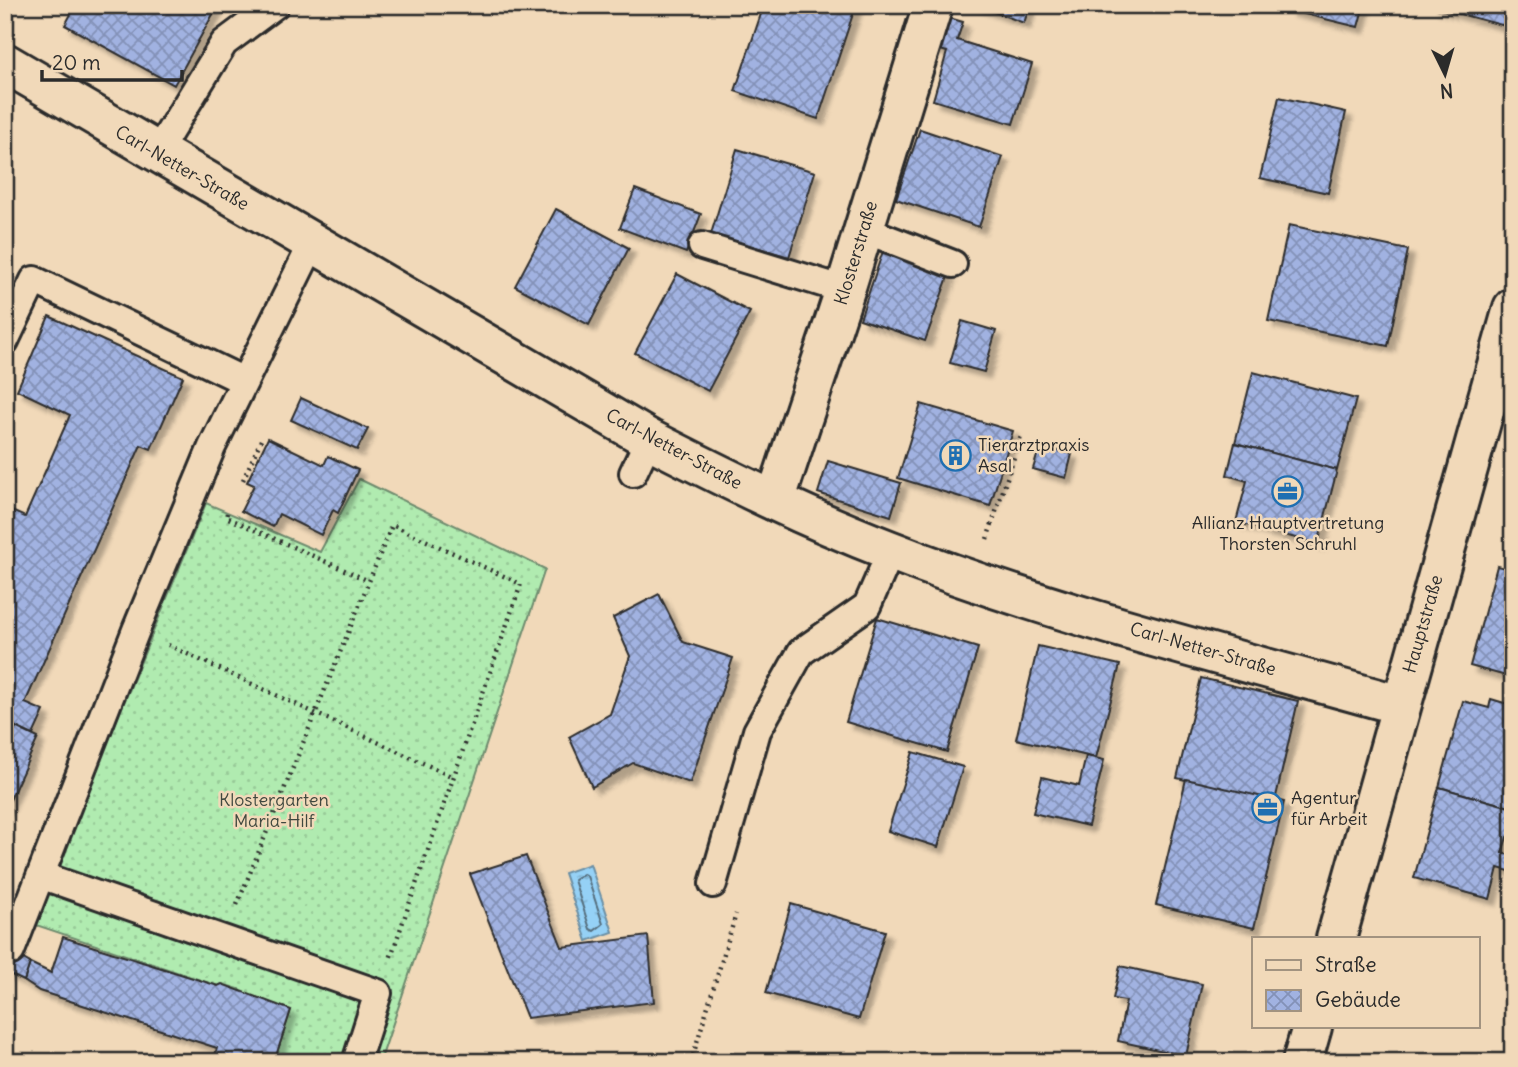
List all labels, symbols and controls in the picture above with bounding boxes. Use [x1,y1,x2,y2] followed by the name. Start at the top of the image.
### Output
[42,38,182,82] scale bar
[1410,38,1480,108] north arrow
[52,49,101,76] text: 20 m
[1439,78,1454,103] text: N
[111,120,253,215] street label: Carl-Netter-Straße
[829,198,882,308] street label: Klosterstraße
[602,403,746,494] street label: Carl-Netter-Straße
[978,433,1089,477] place label: Tierarztpraxis Asal
[938,438,972,472] building icon: Tierarztpraxis Asal
[1271,475,1305,509] office icon: Allianz Hauptvertretung Thorsten Schruhl
[1192,511,1384,555] place label: Allianz Hauptvertretung Thorsten Schruhl
[1398,572,1447,676] street label: Hauptstraße
[1127,617,1279,680] street label: Carl-Netter-Straße
[1291,786,1368,830] place label: Agentur für Arbeit
[219,788,329,832] park label: Klostergarten Maria-Hilf
[1251,791,1285,825] office icon: Agentur für Arbeit
[1252,937,1480,1028] legend
[1315,951,1376,978] text: Straße
[1315,986,1401,1013] text: Gebäude

